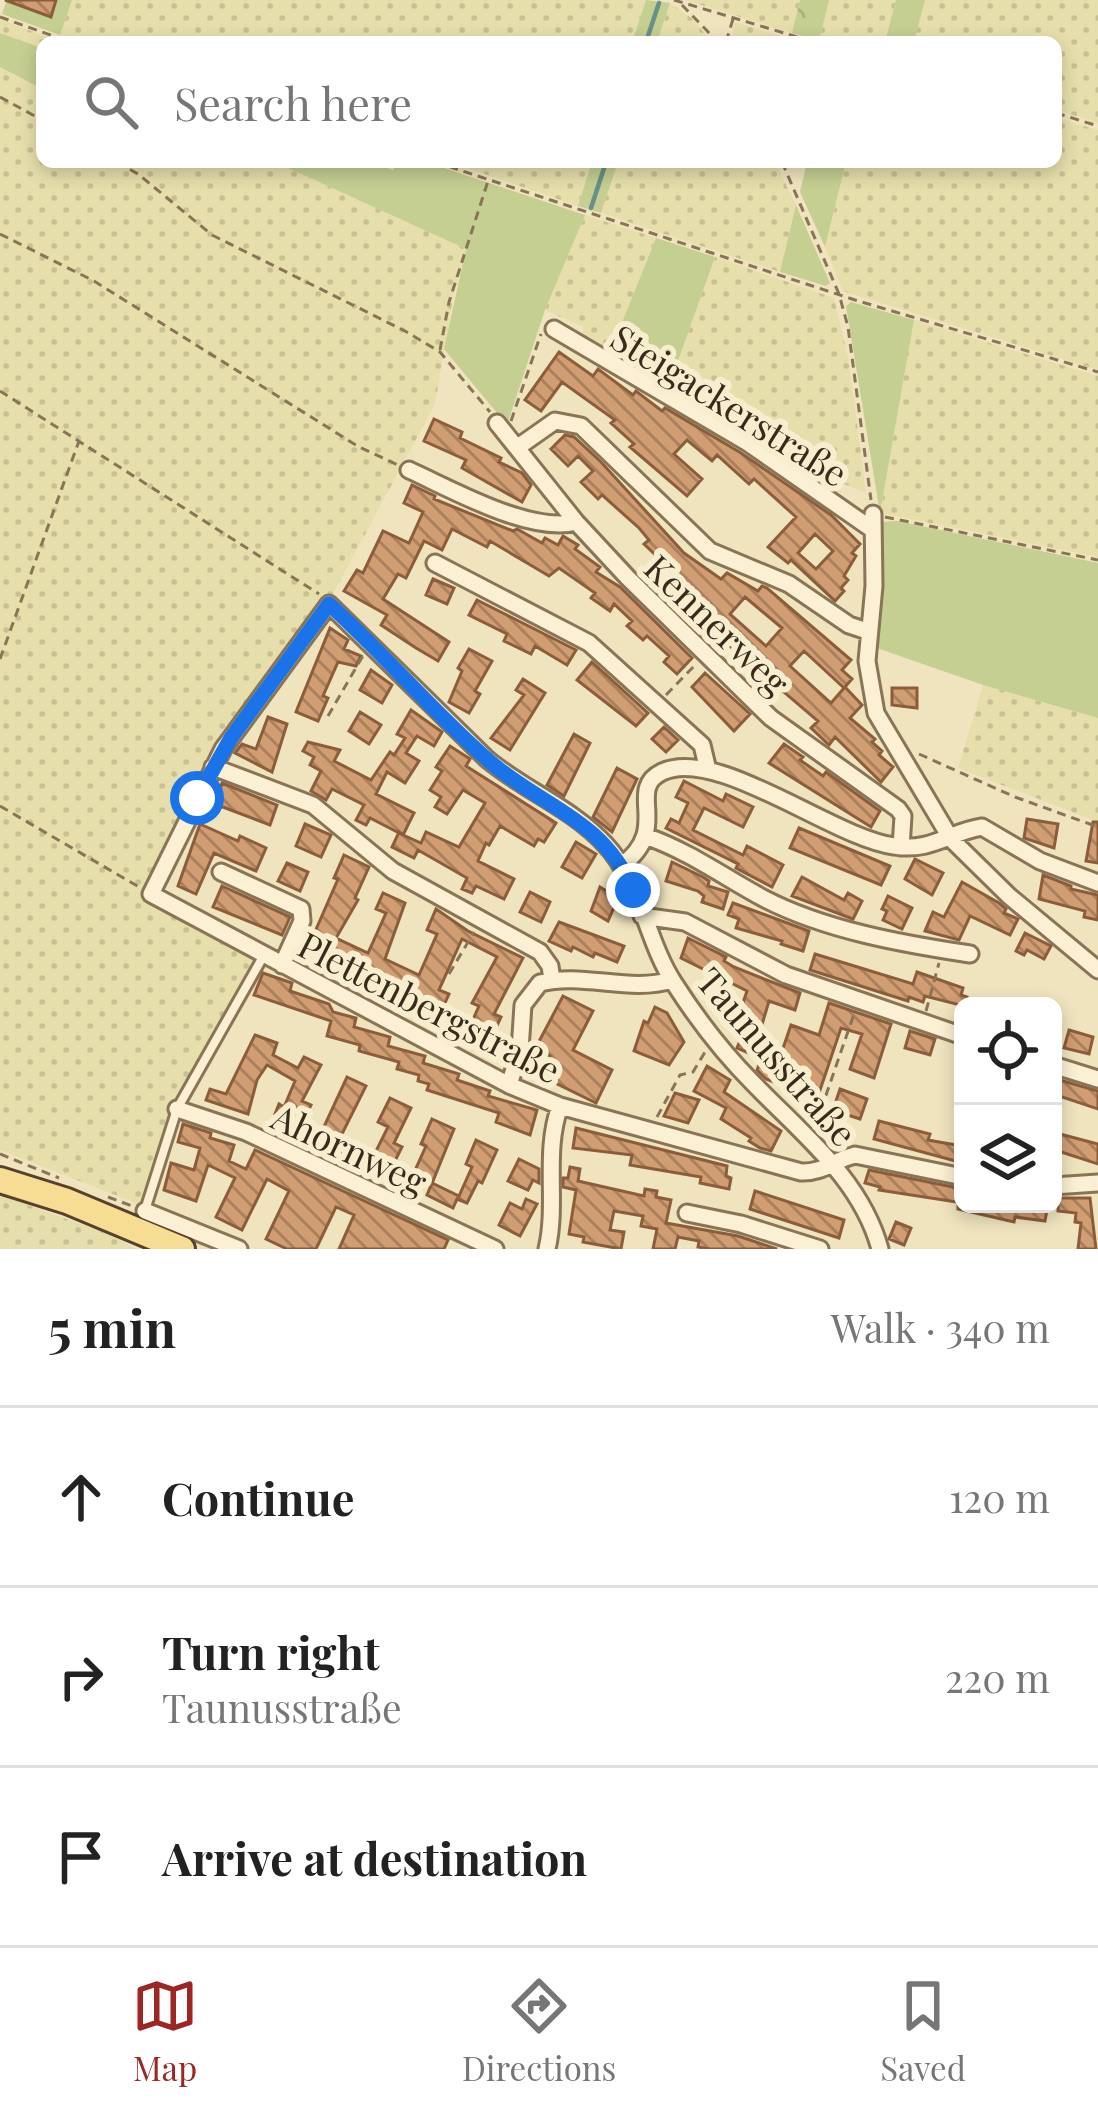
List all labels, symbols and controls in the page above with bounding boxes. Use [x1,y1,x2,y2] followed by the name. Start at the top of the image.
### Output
[36,36,1062,168] search box
[78,69,144,135] icon: search
[174,72,412,132] text: Search here
[603,312,857,496] street label: Steigackerstraße
[635,543,801,705] street label: Kennerweg
[170,771,224,825] route start
[606,863,660,917] route end
[291,919,569,1093] street label: Plettenbergstraße
[687,957,869,1155] street label: Taunusstraße
[954,997,1062,1213] map controls
[954,997,1062,1105] button: locate
[264,1091,435,1205] street label: Ahornweg
[954,1105,1062,1213] button: layers
[48,1293,176,1361] text: 5 min
[831,1301,1050,1353] text: Walk · 340 m
[48,1464,114,1530] icon: ahead
[162,1467,354,1527] text: Continue
[949,1471,1050,1523] text: 120 m
[162,1621,380,1681] text: Turn right
[48,1644,114,1710] icon: right
[945,1651,1050,1703] text: 220 m
[162,1681,402,1733] text: Taunusstraße
[48,1824,114,1890] icon: arrive
[162,1827,587,1887] text: Arrive at destination
[132,1973,198,2089] tab: Map
[462,1973,616,2089] tab: Directions
[880,1973,966,2089] tab: Saved

